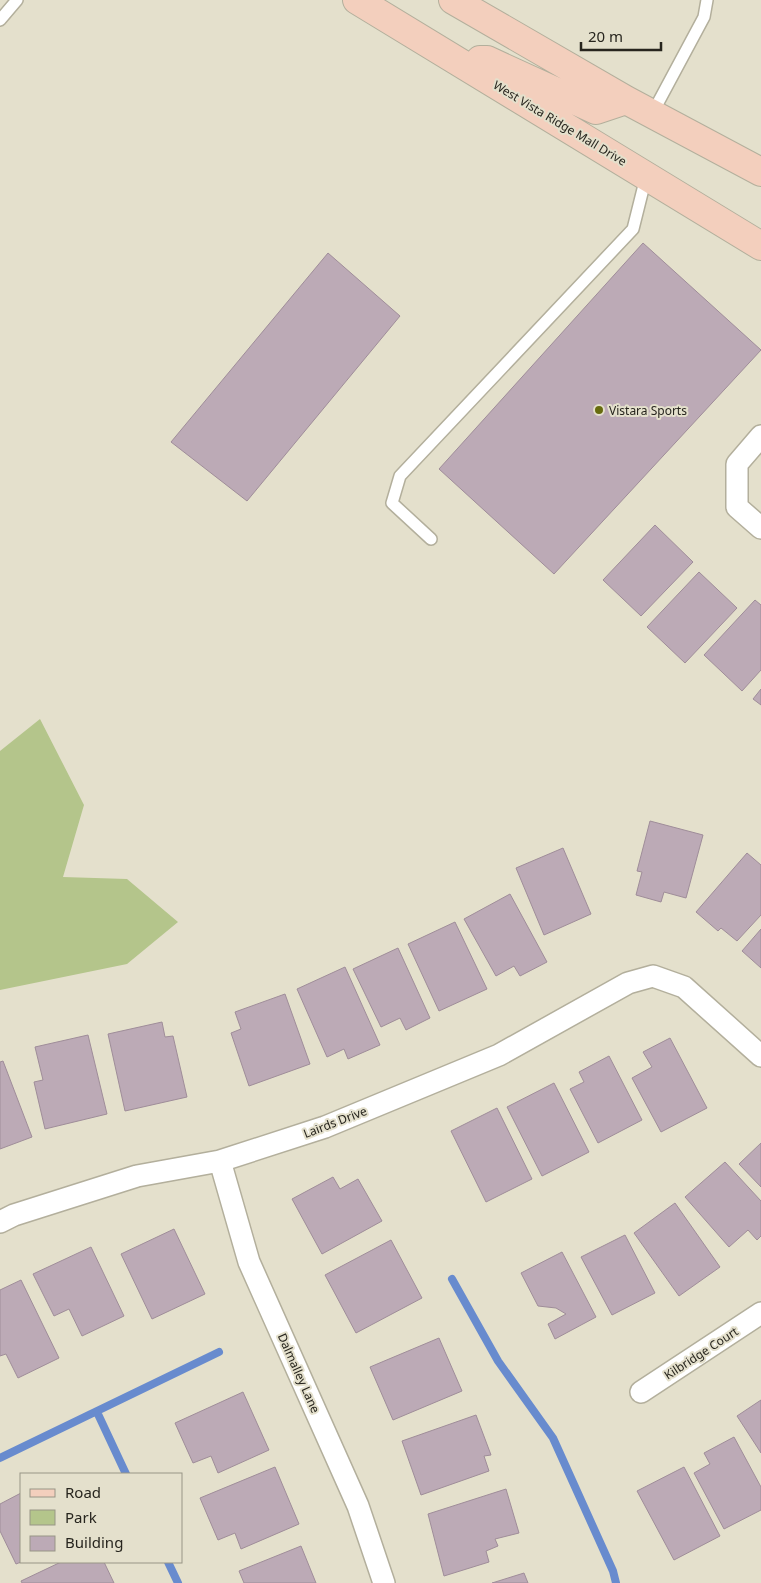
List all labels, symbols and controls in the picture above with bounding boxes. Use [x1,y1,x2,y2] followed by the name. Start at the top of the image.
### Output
[581,20,661,52] scale bar
[588,26,623,46] text: 20 m
[490,76,630,170] street label: West Vista Ridge Mall Drive
[609,402,687,419] place label: Vistara Sports
[593,404,605,416] marker: Vistara Sports
[301,1102,369,1142] street label: Lairds Drive
[661,1322,742,1383] street label: Kilbridge Court
[274,1330,324,1416] street label: Dalmalley Lane
[20,1473,182,1563] legend
[65,1482,101,1502] text: Road
[65,1507,97,1527] text: Park
[65,1532,123,1552] text: Building

